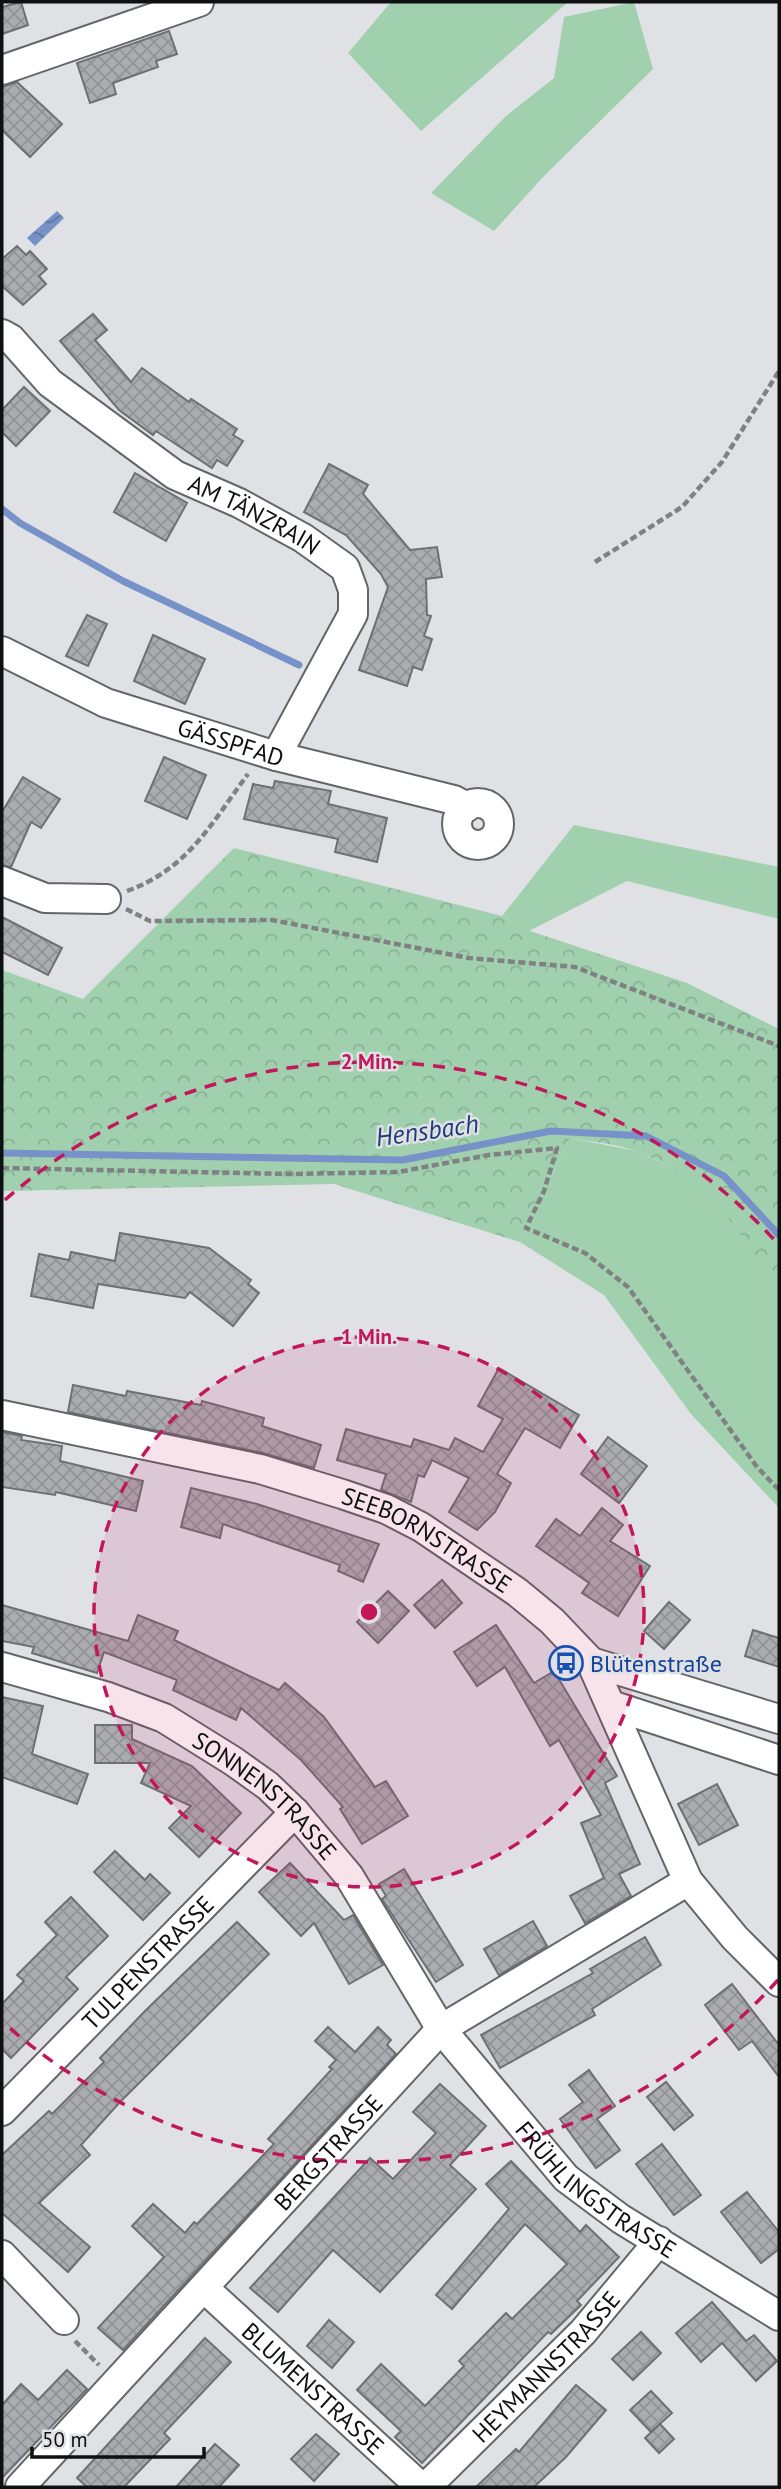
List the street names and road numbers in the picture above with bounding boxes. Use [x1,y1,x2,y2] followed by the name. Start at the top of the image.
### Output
[184,467,327,561] street label: AM TÄNZRAIN
[174,711,288,773] street label: GÄSSPFAD
[338,1480,518,1600] street label: SEEBORNSTRASSE
[187,1724,344,1866] street label: SONNENSTRASSE
[75,1889,220,2036] street label: TULPENSTRASSE
[267,2087,389,2217] street label: BERGSTRASSE
[509,2114,682,2265] street label: FRÜHLINGSTRASSE
[465,2284,627,2449] street label: HEYMANNSTRASSE
[236,2315,391,2461] street label: BLUMENSTRASSE

